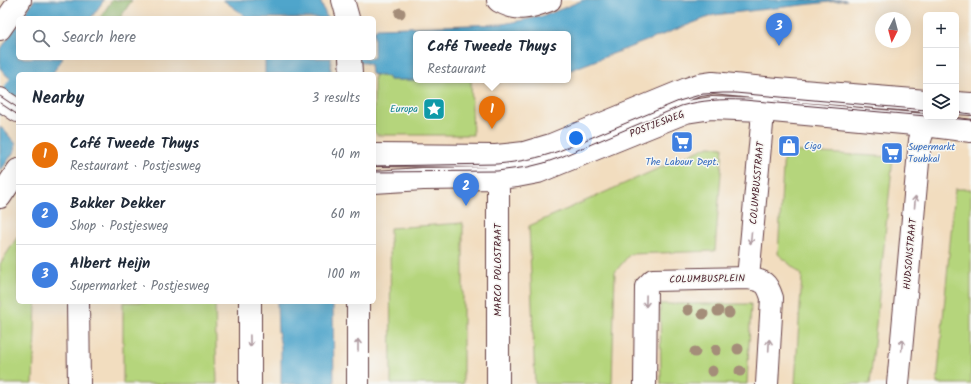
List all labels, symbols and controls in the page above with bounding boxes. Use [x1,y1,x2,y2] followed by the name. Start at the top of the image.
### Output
[875,12,911,48] north arrow
[923,12,959,120] map controls
[923,12,959,48] button: +
[766,13,792,46] pin: 3
[16,16,376,60] search box
[62,26,136,50] text: Search here
[30,27,52,49] icon: search
[413,31,571,83] popup
[427,35,557,59] text: Café Tweede Thuys
[923,48,959,84] button: −
[427,59,486,80] text: Restaurant
[923,84,959,120] button: layers
[32,85,84,112] text: Nearby
[312,88,360,109] text: 3 results
[421,96,447,122] place icon: Europa
[479,96,505,129] pin: 1
[390,101,418,117] place label: Europa
[627,106,687,142] street label: POSTJESWEG
[566,128,586,148] your location
[669,129,695,155] supermarket icon: The Labour Dept.
[70,132,199,156] text: Café Tweede Thuys
[776,133,802,159] shop icon: Cigo
[804,138,822,154] place label: Cigo
[745,139,769,225] street label: COLUMBUSSTRAAT
[908,139,955,167] place label: Supermarkt Toubkal
[879,140,905,166] supermarket icon: Supermarkt Toubkal
[43,144,47,165] text: 1
[331,144,360,165] text: 40 m
[645,154,719,170] place label: The Labour Dept.
[70,156,201,177] text: Restaurant · Postjesweg
[453,173,479,206] pin: 2
[70,192,165,216] text: Bakker Dekker
[911,196,918,209] one-way arrow
[41,204,49,225] text: 2
[331,204,360,225] text: 60 m
[70,216,168,237] text: Shop · Postjesweg
[899,216,921,290] street label: HUDSONSTRAAT
[490,222,506,317] street label: MARCO POLOSTRAAT
[748,231,755,244] one-way arrow
[70,252,150,276] text: Albert Heijn
[41,264,49,285] text: 3
[327,264,360,285] text: 100 m
[669,270,745,288] street label: COLUMBUSPLEIN
[70,276,210,297] text: Supermarket · Postjesweg
[642,294,650,307] one-way arrow
[246,334,254,347] one-way arrow
[354,339,362,352] one-way arrow
[765,339,773,352] one-way arrow
[898,339,905,352] one-way arrow

